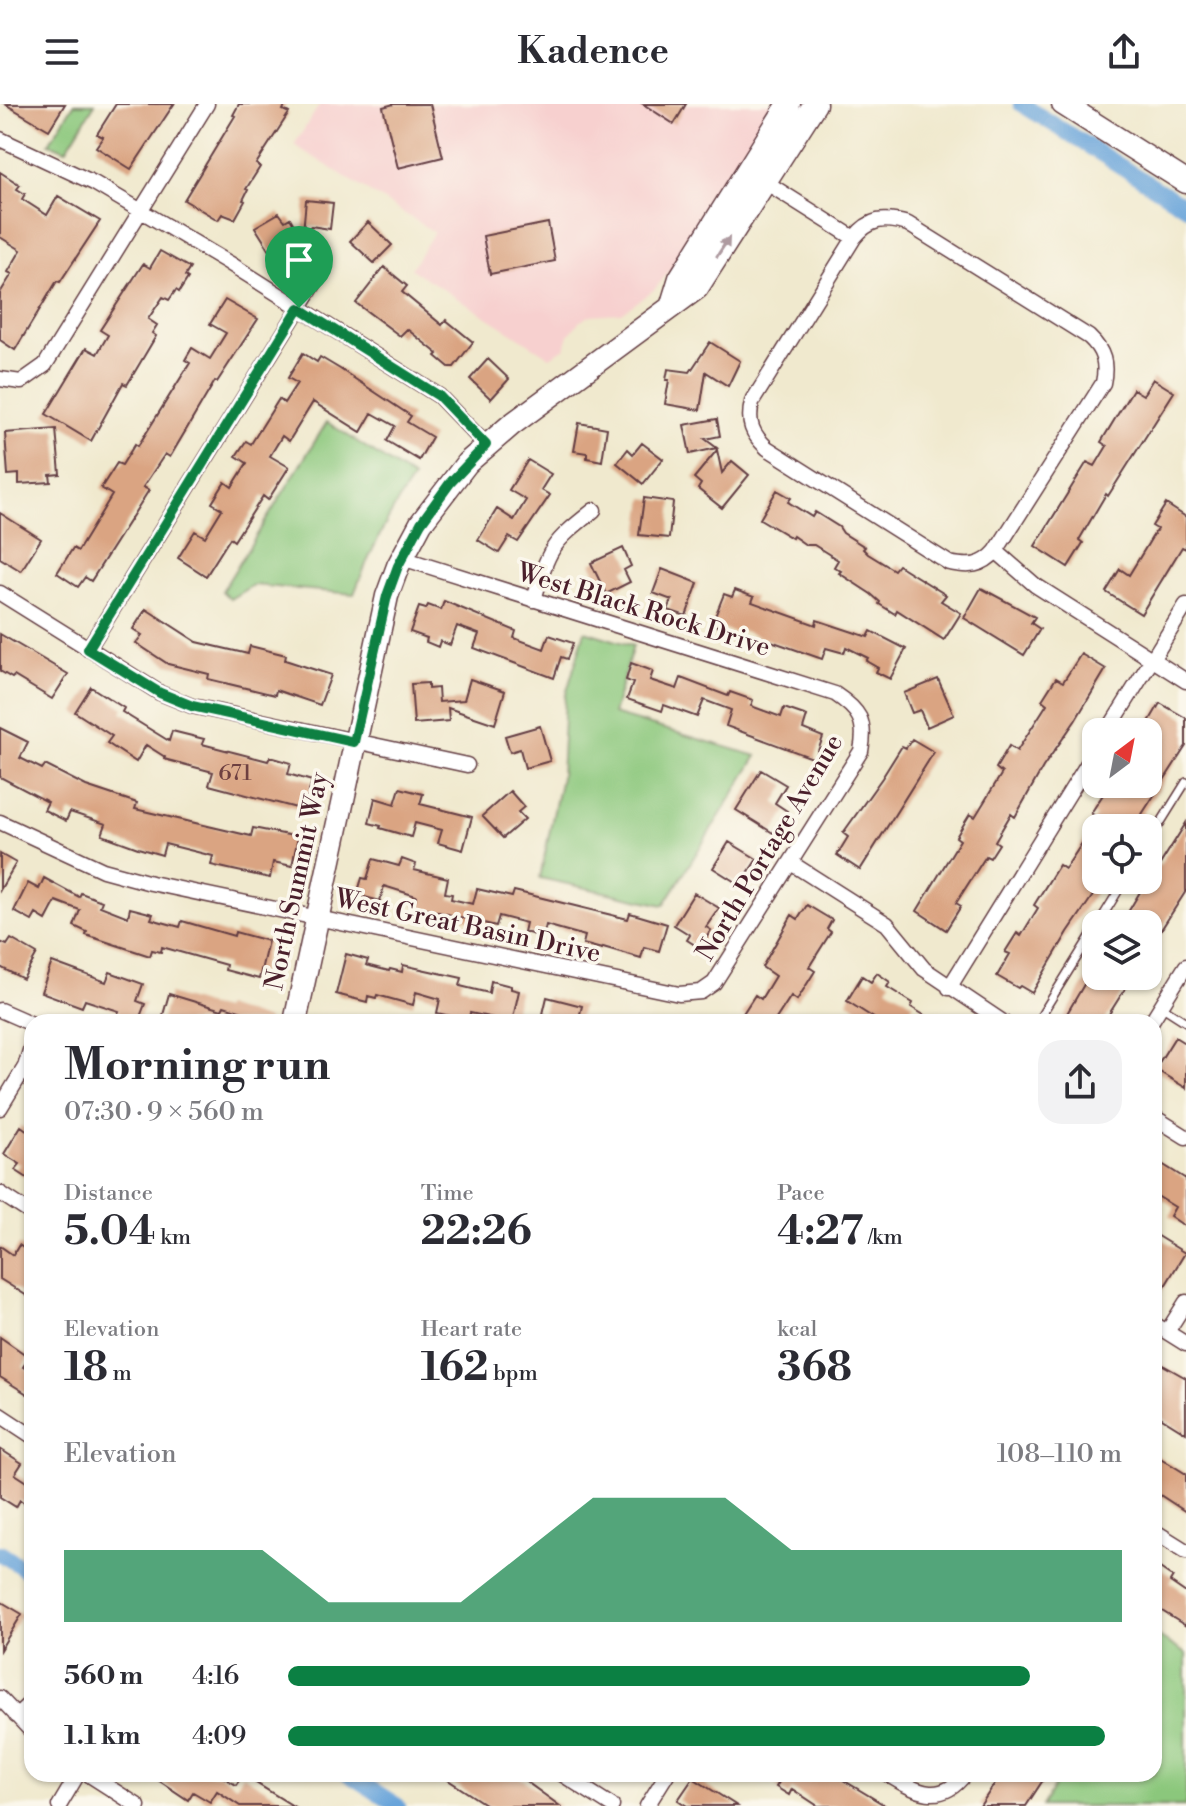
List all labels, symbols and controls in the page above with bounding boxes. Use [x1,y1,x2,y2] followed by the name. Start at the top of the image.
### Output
[40,30,84,74] icon: menu
[517,30,669,75] text: Kadence
[1102,30,1146,74] icon: share
[265,226,333,308] pin
[716,236,730,258] one-way arrow
[277,238,321,282] icon: arrive
[512,556,774,664] street label: West Black Rock Drive
[1082,718,1162,798] north arrow
[1082,718,1162,990] map controls
[690,728,850,967] street label: North Portage Avenue
[218,760,252,787] house number: 671
[258,769,336,993] street label: North Summit Way
[1082,814,1162,894] button: locate
[331,882,604,970] street label: West Great Basin Drive
[1082,910,1162,990] button: layers
[64,1038,330,1093] text: Morning run
[1038,1040,1122,1124] button: share
[64,1096,264,1128] text: 07:30 · 9 × 560 m
[64,1180,153,1207] text: Distance
[421,1180,474,1207] text: Time
[777,1180,825,1207] text: Pace
[64,1207,156,1257] text: 5.04
[421,1207,532,1257] text: 22:26
[777,1207,863,1257] text: 4:27
[156,1224,191,1251] text: km
[863,1224,903,1251] text: /km
[64,1316,159,1343] text: Elevation
[421,1316,522,1343] text: Heart rate
[777,1316,817,1343] text: kcal
[64,1343,108,1393] text: 18
[421,1343,489,1393] text: 162
[777,1343,852,1393] text: 368
[108,1360,132,1387] text: m
[489,1360,538,1387] text: bpm
[64,1438,177,1470] text: Elevation
[997,1438,1122,1470] text: 108–110 m
[64,1660,143,1692] text: 560 m
[192,1660,239,1692] text: 4:16
[64,1720,140,1752] text: 1.1 km
[192,1720,246,1752] text: 4:09

